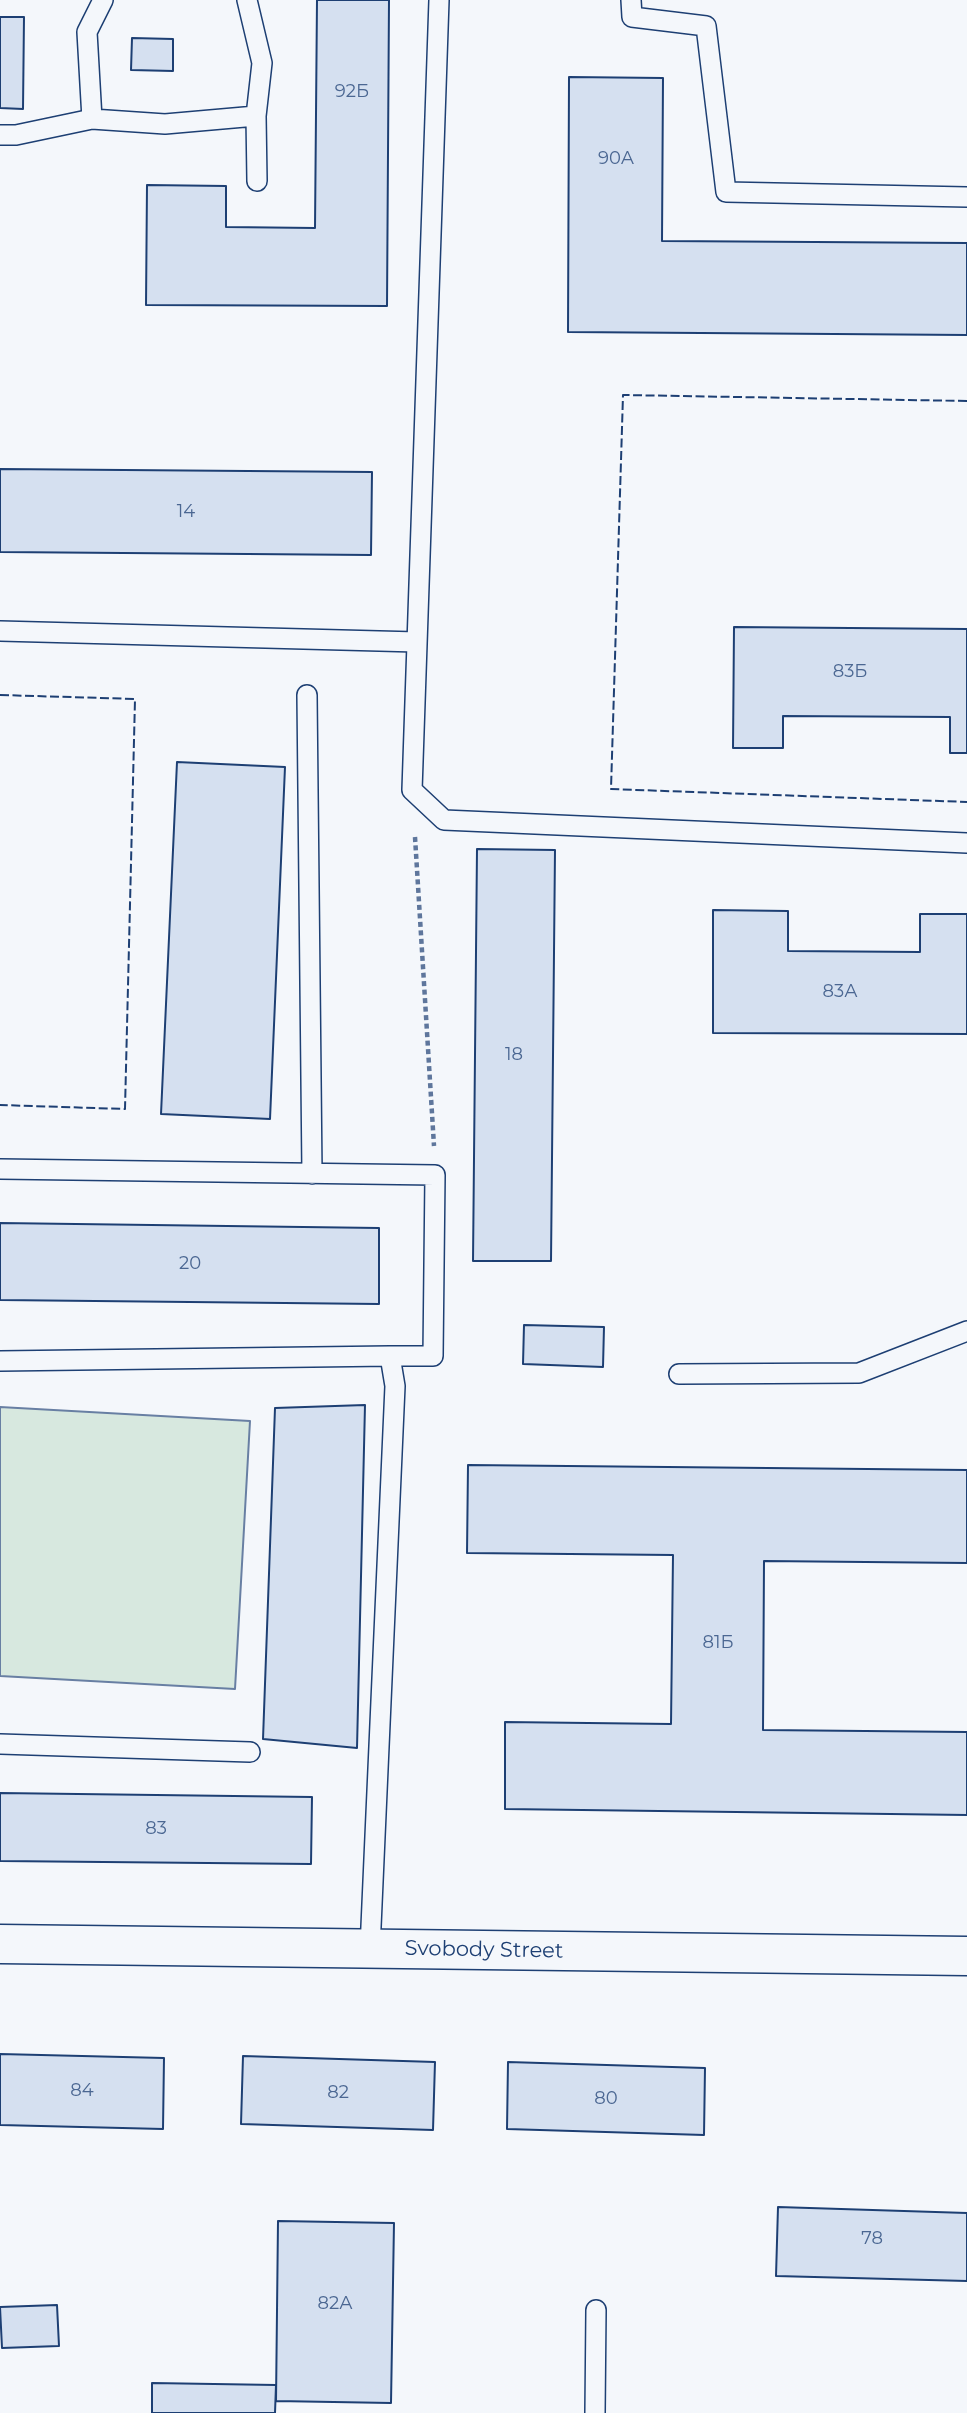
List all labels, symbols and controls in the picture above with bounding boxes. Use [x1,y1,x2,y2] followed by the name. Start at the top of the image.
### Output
[335,81,369,103] house number: 92Б
[598,148,634,170] house number: 90А
[177,501,195,523] house number: 14
[833,661,867,683] house number: 83Б
[822,981,858,1003] house number: 83А
[505,1044,523,1066] house number: 18
[179,1253,201,1275] house number: 20
[702,1632,734,1654] house number: 81Б
[145,1818,167,1840] house number: 83
[404,1936,564,1964] street label: Svobody Street
[70,2080,94,2102] house number: 84
[327,2082,349,2104] house number: 82
[594,2088,618,2110] house number: 80
[861,2228,883,2250] house number: 78
[317,2293,353,2315] house number: 82А

